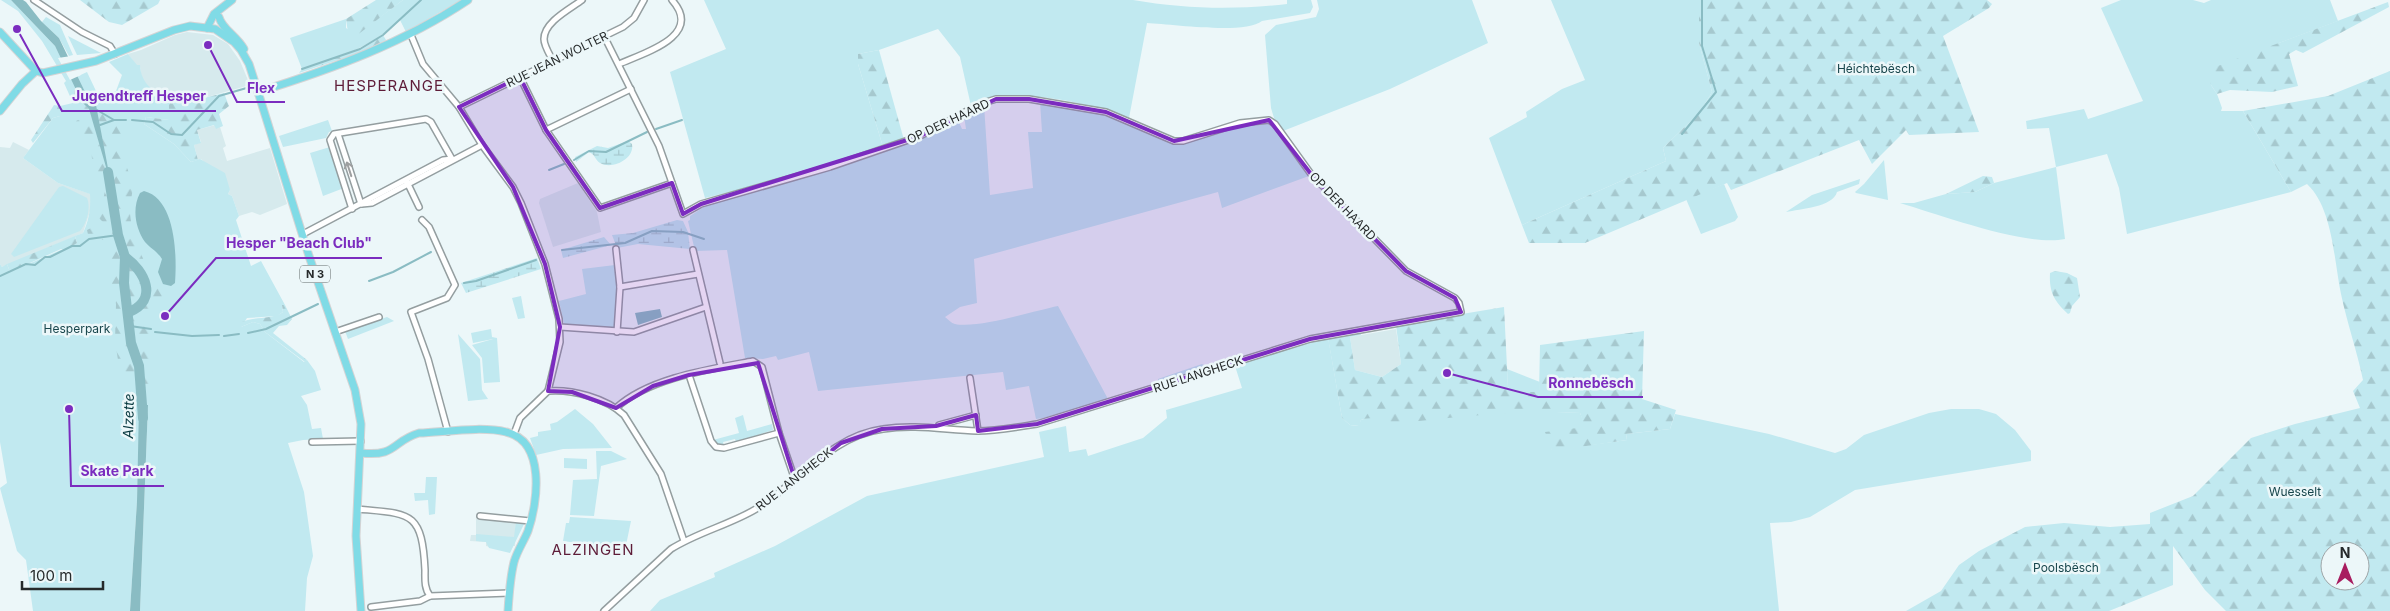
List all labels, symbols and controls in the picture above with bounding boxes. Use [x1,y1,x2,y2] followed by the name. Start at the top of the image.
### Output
[504,28,611,90] street label: RUE JEAN WOLTER
[1837,61,1915,76] park label: Héichtebësch
[237,73,285,102] callout: Flex
[334,76,444,95] district label: HESPERANGE
[247,79,275,96] text: Flex
[62,82,216,111] callout: Jugendtreff Hesper
[72,87,206,104] text: Jugendtreff Hesper
[904,95,992,147] street label: OP DER HAARD
[344,161,354,177] one-way arrow
[1307,169,1379,243] street label: OP DER HAARD
[216,229,382,258] callout: Hesper "Beach Club"
[226,234,372,251] text: Hesper "Beach Club"
[300,266,330,282] road number: N 3
[44,321,111,336] park label: Hesperpark
[1151,352,1245,396] street label: RUE LANGHECK
[1538,368,1643,397] callout: Ronnebësch
[1548,374,1634,391] text: Ronnebësch
[119,393,137,440] water label: Alzette
[753,444,835,514] street label: RUE LANGHECK
[71,457,164,486] callout: Skate Park
[80,462,154,479] text: Skate Park
[2269,484,2321,499] park label: Wuesselt
[551,540,635,559] district label: ALZINGEN
[2320,541,2370,591] north arrow
[2340,544,2350,561] text: N
[22,558,104,590] scale bar
[2033,560,2099,575] park label: Poolsbësch
[30,566,72,585] text: 100 m

